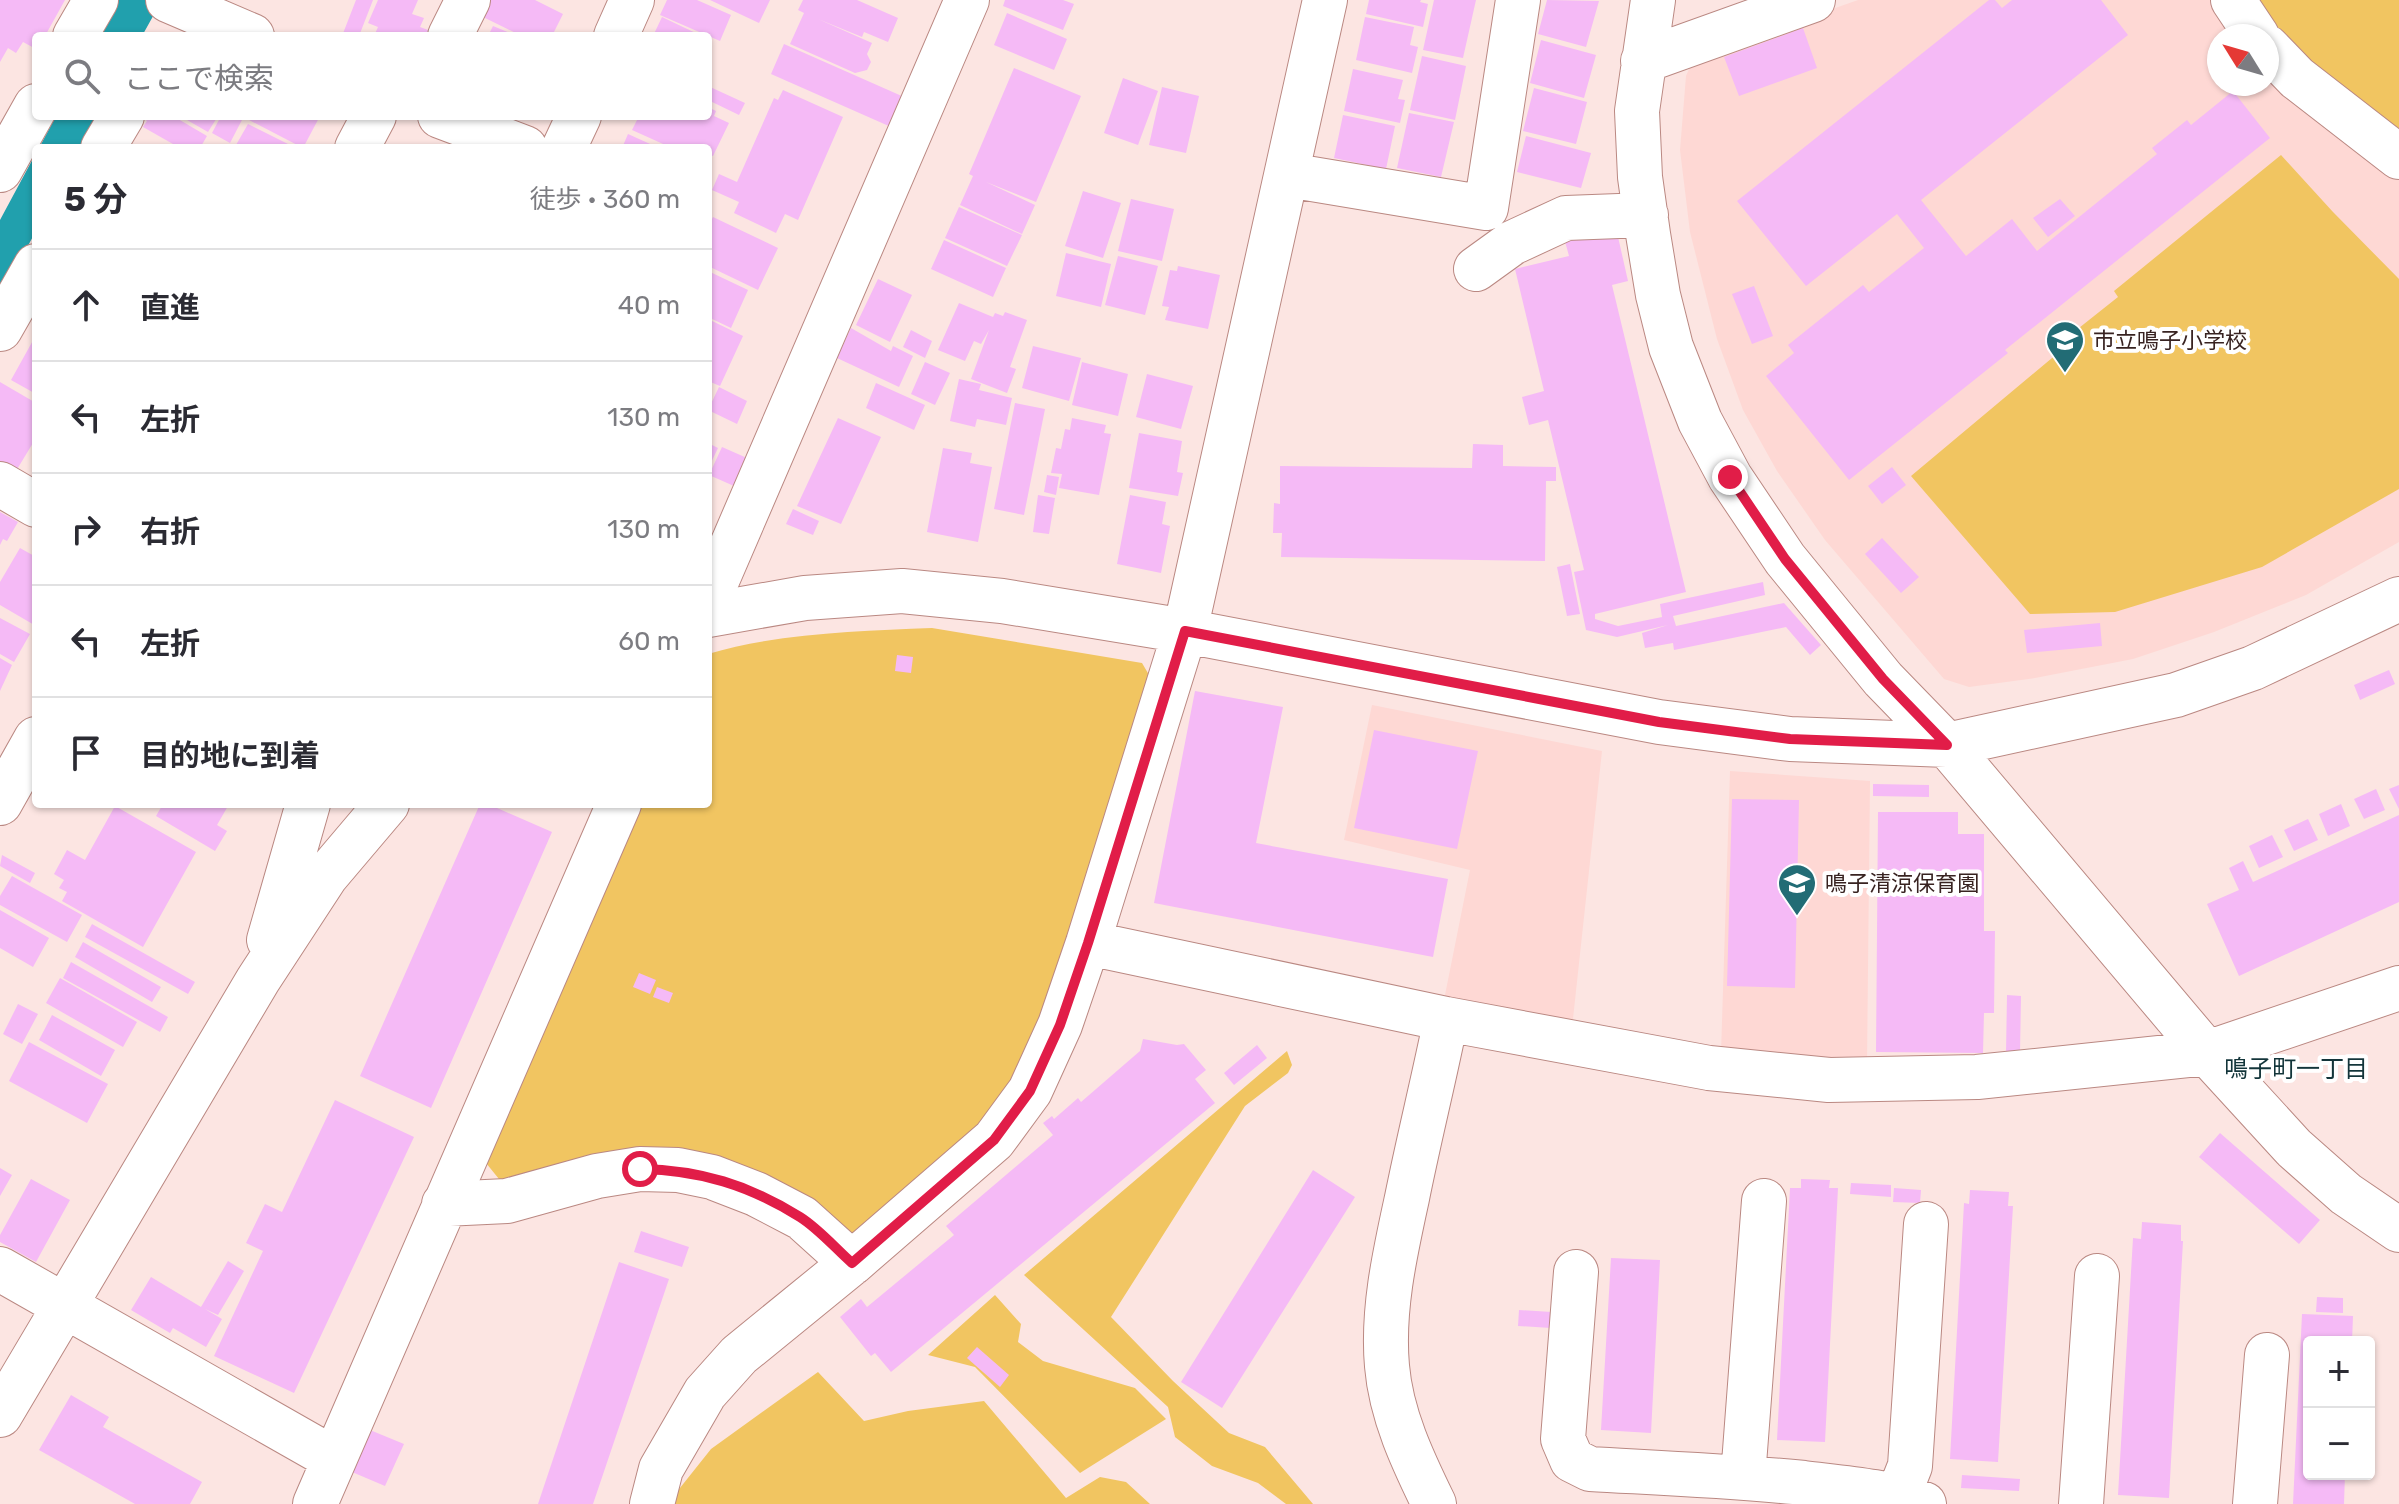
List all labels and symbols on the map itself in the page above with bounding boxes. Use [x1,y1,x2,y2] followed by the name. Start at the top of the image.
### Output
[2207,24,2279,96] north arrow
[2044,319,2086,374] school or university icon: 市立鳴子小学校
[2093,327,2247,354] place label: 市立鳴子小学校
[1712,459,1748,495] route end
[1776,862,1818,917] school or university icon: 鳴子清涼保育園
[1825,870,1979,897] place label: 鳴子清涼保育園
[2224,1055,2368,1083] district label: 鳴子町一丁目
[622,1151,658,1187] route start

